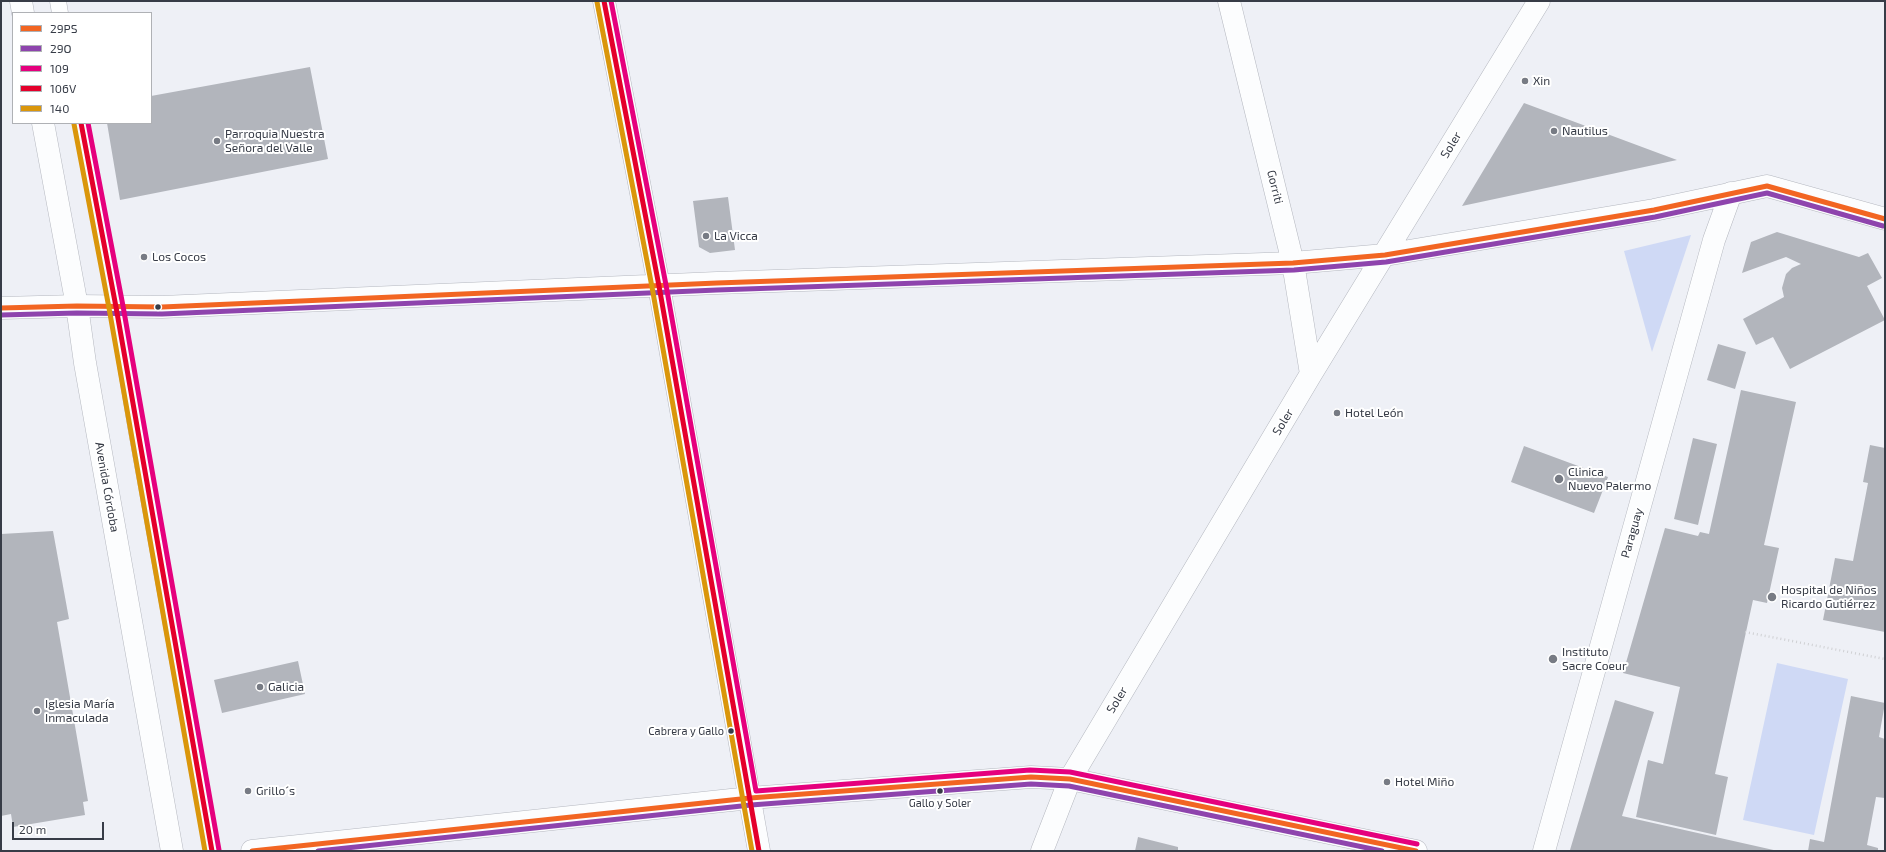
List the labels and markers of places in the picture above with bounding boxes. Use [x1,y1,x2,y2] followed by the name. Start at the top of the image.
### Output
[1533,74,1550,88] place label: Xin
[1520,76,1530,86] marker: Xin
[1562,124,1608,138] place label: Nautilus
[1549,126,1559,136] marker: Nautilus
[225,127,325,155] place label: Parroquia Nuestra Señora del Valle
[212,136,222,146] marker: Parroquia Nuestra Señora del Valle
[714,229,758,243] place label: La Vicca
[701,231,711,241] marker: La Vicca
[152,250,206,264] place label: Los Cocos
[139,252,149,262] marker: Los Cocos
[153,302,163,312] unlabelled marker
[1345,406,1403,420] place label: Hotel León
[1332,408,1342,418] marker: Hotel León
[1568,465,1651,493] place label: Clinica Nuevo Palermo
[1553,473,1565,485] marker: Clinica Nuevo Palermo
[1781,583,1877,611] place label: Hospital de Niños Ricardo Gutiérrez
[1766,591,1778,603] marker: Hospital de Niños Ricardo Gutiérrez
[1562,645,1627,673] place label: Instituto Sacre Coeur
[1547,653,1559,665] marker: Instituto Sacre Coeur
[268,680,304,694] place label: Galicia
[255,682,265,692] marker: Galicia
[45,697,115,725] place label: Iglesia María Inmaculada
[32,706,42,716] marker: Iglesia María Inmaculada
[648,724,724,738] place label: Cabrera y Gallo
[726,726,736,736] marker: Cabrera y Gallo
[1395,775,1454,789] place label: Hotel Miño
[1382,777,1392,787] marker: Hotel Miño
[256,784,295,798] place label: Grillo´s
[243,786,253,796] marker: Grillo´s
[935,786,945,796] marker: Gallo y Soler
[909,796,971,810] place label: Gallo y Soler

